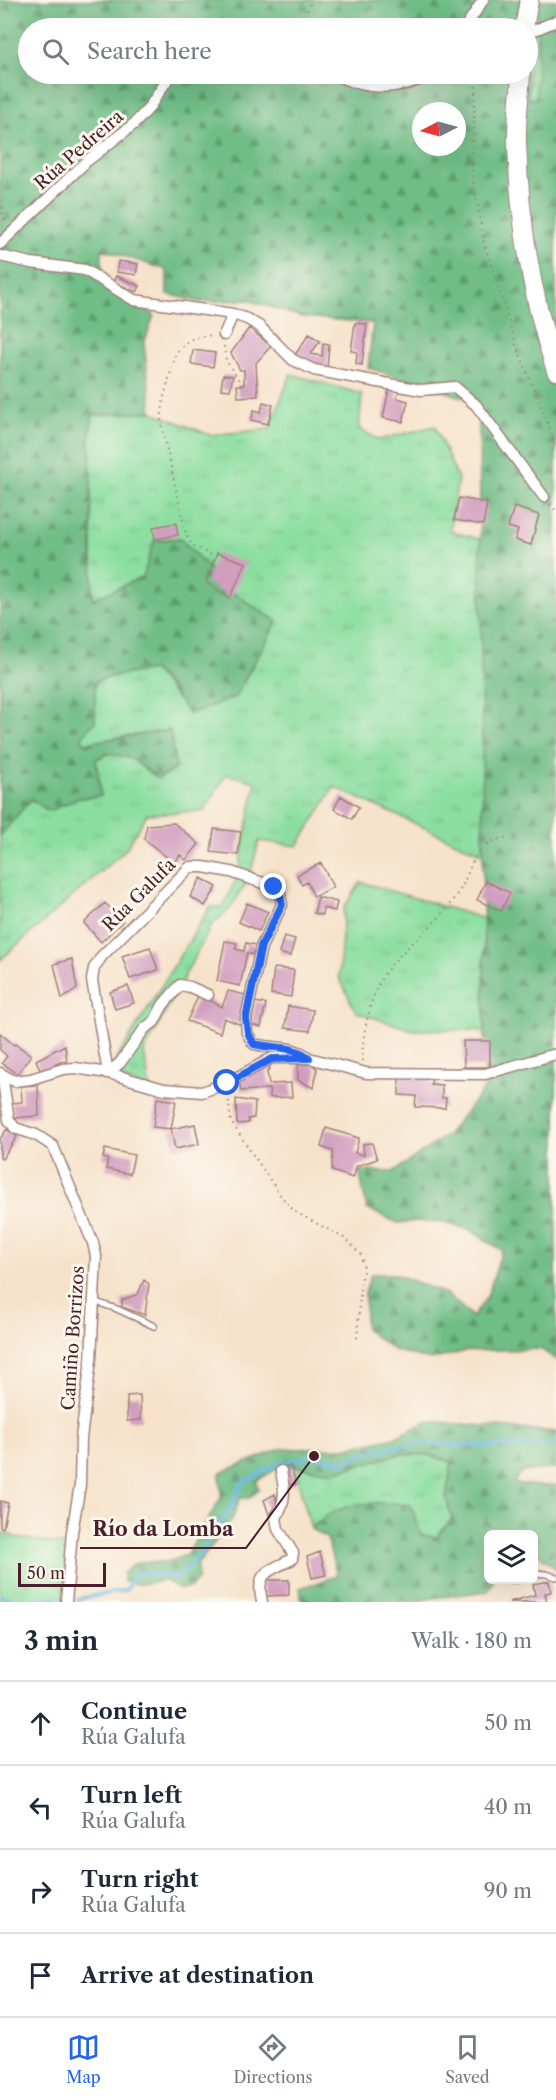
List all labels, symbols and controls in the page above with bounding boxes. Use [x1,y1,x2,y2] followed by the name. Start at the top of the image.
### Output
[18,18,538,84] search box
[39,35,72,68] icon: search
[87,38,212,65] text: Search here
[412,102,466,156] north arrow
[30,105,128,195] street label: Rúa Pedreira
[98,853,181,936] street label: Rúa Galufa
[260,873,286,899] route end
[213,1069,239,1095] route start
[57,1265,89,1411] street label: Camiño Borrizos
[80,1510,246,1548] callout: Río da Lomba
[92,1517,234,1541] text: Río da Lomba
[484,1530,538,1584] map controls
[484,1530,538,1584] button: layers
[18,1560,106,1588] scale bar
[27,1563,65,1583] text: 50 m
[24,1625,98,1657] text: 3 min
[411,1629,532,1653] text: Walk · 180 m
[81,1698,187,1725] text: Continue
[24,1707,57,1740] icon: ahead
[485,1711,532,1735] text: 50 m
[81,1725,186,1749] text: Rúa Galufa
[81,1782,182,1809] text: Turn left
[24,1791,57,1824] icon: left
[484,1795,532,1819] text: 40 m
[81,1809,186,1833] text: Rúa Galufa
[81,1866,199,1893] text: Turn right
[24,1875,57,1908] icon: right
[484,1879,532,1903] text: 90 m
[81,1893,186,1917] text: Rúa Galufa
[24,1959,57,1992] icon: arrive
[81,1962,314,1989] text: Arrive at destination
[66,2031,101,2087] tab: Map
[233,2031,312,2087] tab: Directions
[445,2031,490,2087] tab: Saved

